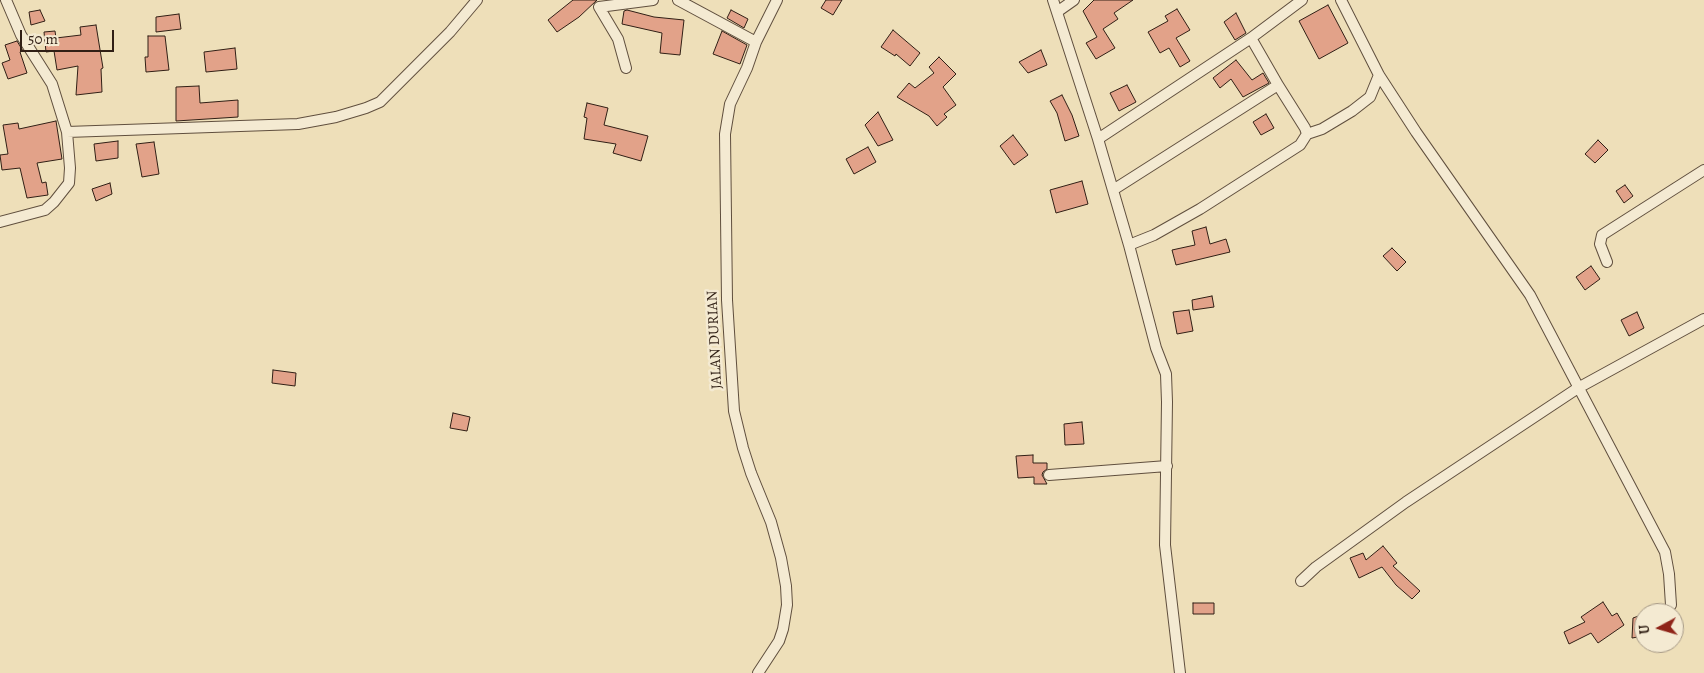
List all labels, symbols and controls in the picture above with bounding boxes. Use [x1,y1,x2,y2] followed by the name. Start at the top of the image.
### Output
[22,20,116,52] scale bar
[28,29,58,49] text: 50 m
[703,290,727,390] street label: JALAN DURIAN
[1634,603,1684,653] north arrow
[1635,624,1655,635] text: U

